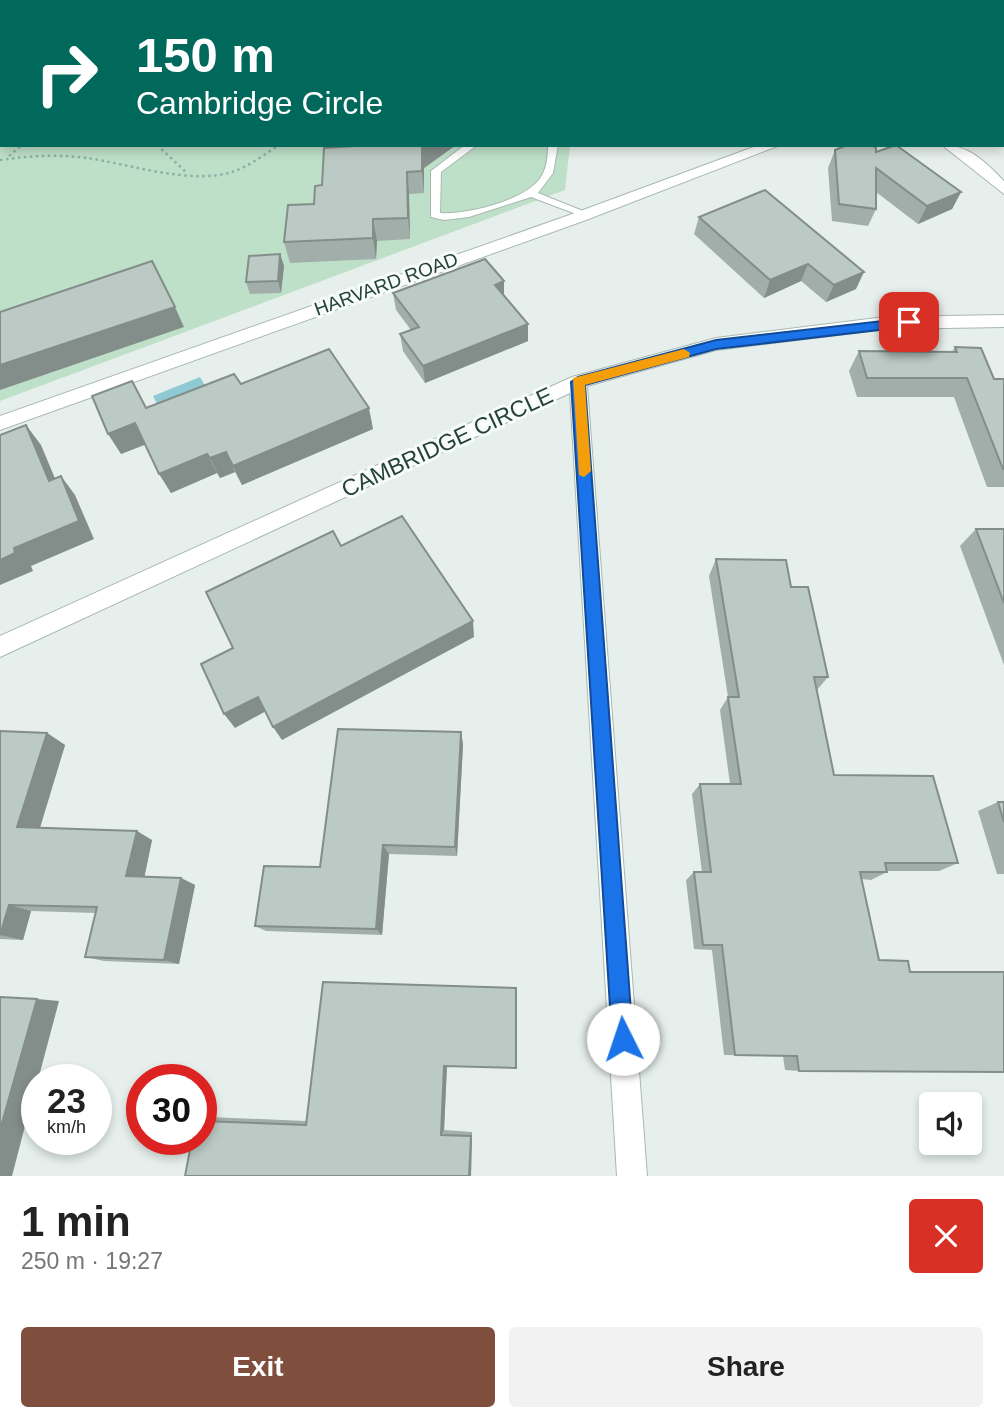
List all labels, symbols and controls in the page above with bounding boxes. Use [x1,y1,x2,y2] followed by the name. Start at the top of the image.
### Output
[21,28,112,119] icon: right
[136,28,275,82] text: 150 m
[136,85,383,121] text: Cambridge Circle
[311,248,461,320] street label: HARVARD ROAD
[879,292,939,352] pin
[890,303,928,341] icon: arrive
[337,382,557,502] street label: CAMBRIDGE CIRCLE
[586,1002,660,1076] position arrow
[126,1064,217,1155] speed limit sign: 30
[47,1081,86,1120] text: 23
[919,1092,982,1155] map controls
[919,1092,982,1155] button: sound
[47,1117,86,1137] text: km/h
[21,1198,131,1245] text: 1 min
[909,1199,983,1273] button: close
[21,1248,163,1274] text: 250 m · 19:27
[21,1327,495,1407] button: Exit
[509,1327,983,1407] button: Share

